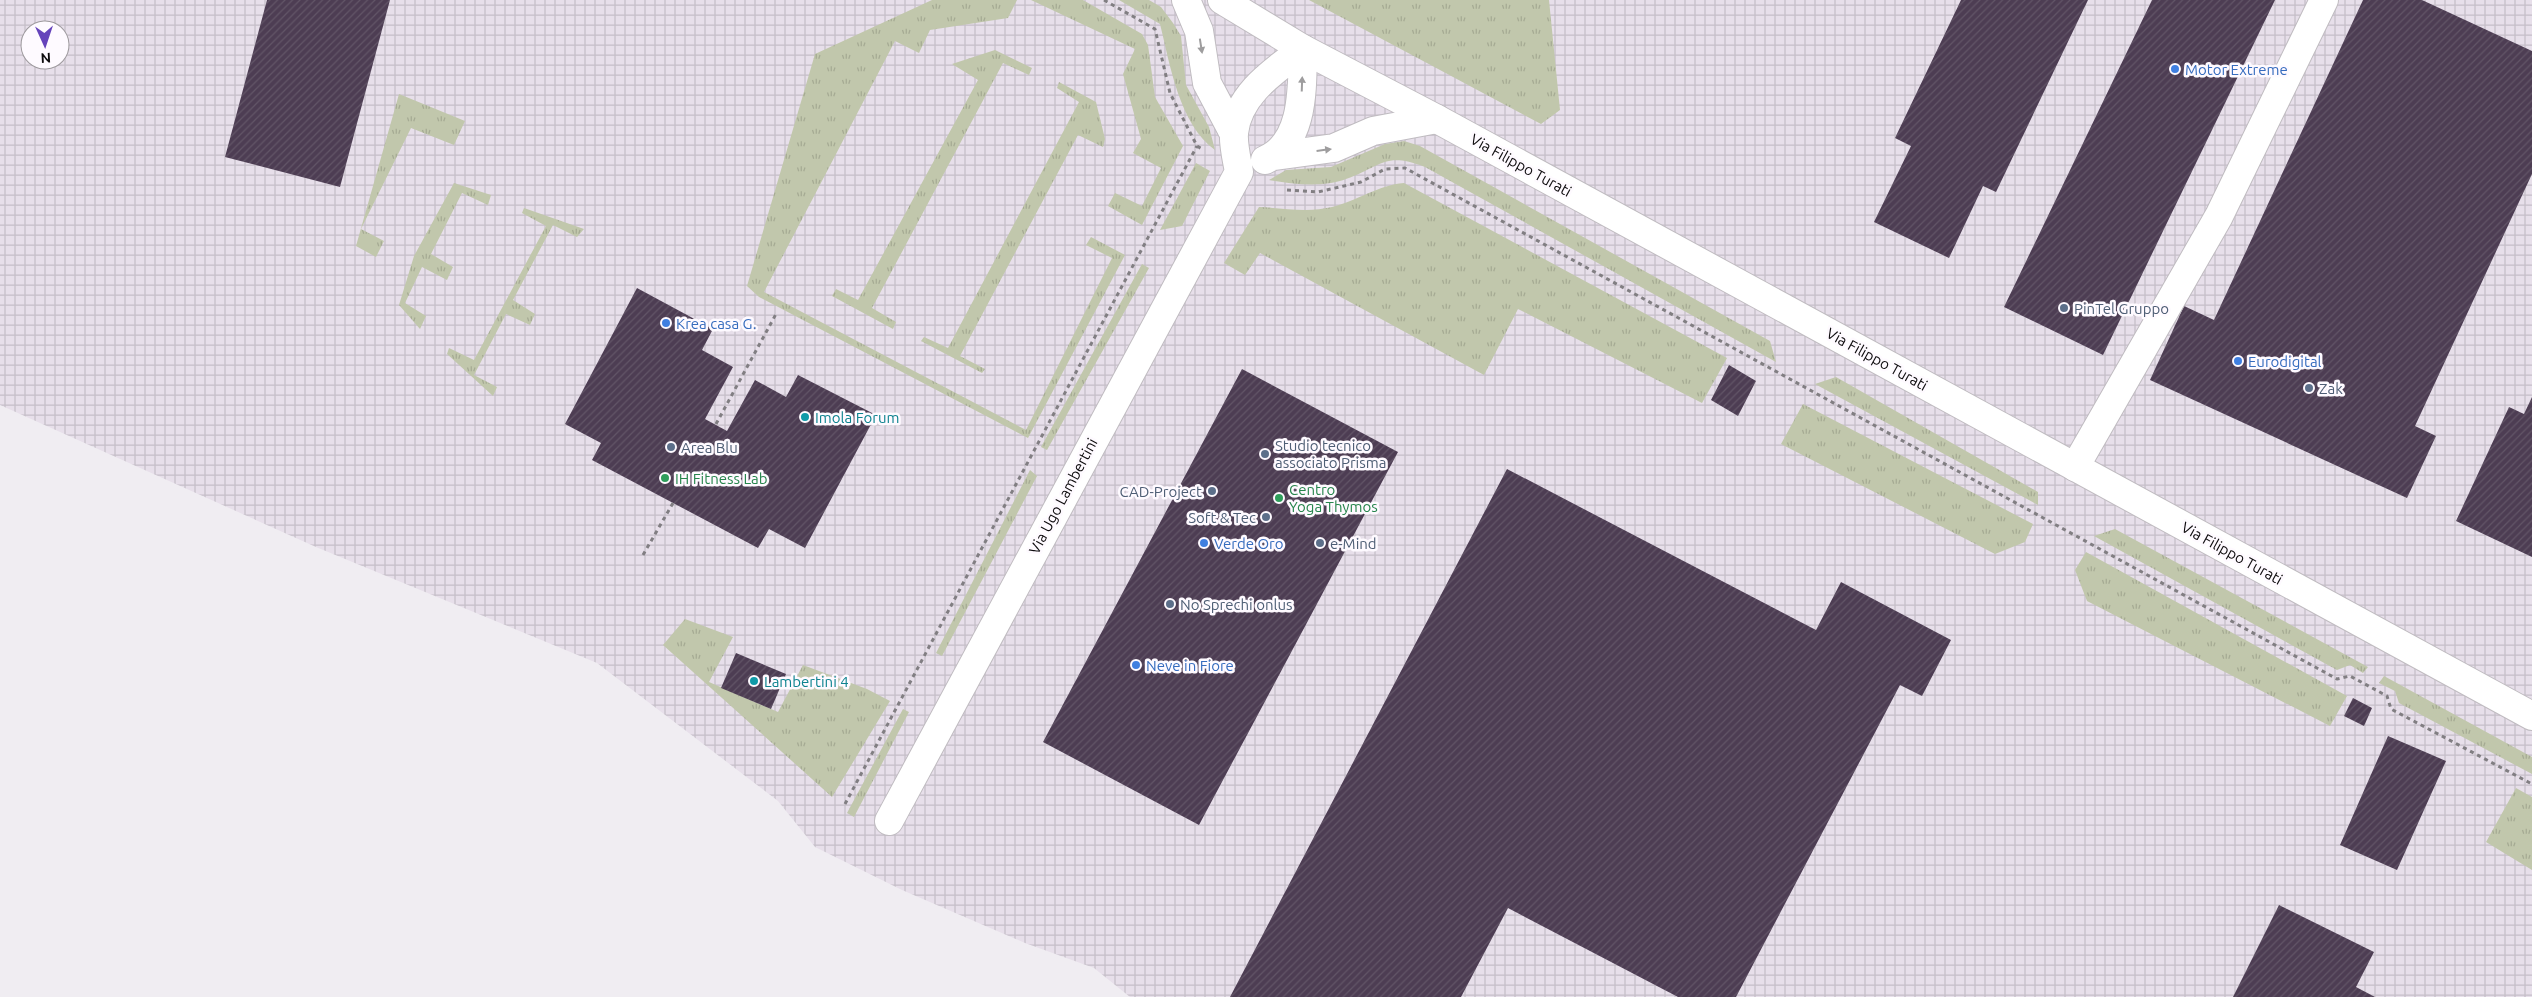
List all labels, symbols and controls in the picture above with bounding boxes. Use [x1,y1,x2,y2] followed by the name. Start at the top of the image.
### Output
[20,20,70,70] north arrow
[1198,38,1206,54] one-way arrow
[40,50,51,66] text: N
[2185,61,2288,78] place label: Motor Extreme
[2169,63,2181,75] marker: Motor Extreme
[1298,76,1306,92] one-way arrow
[1467,130,1575,200] street label: Via Filippo Turati
[1316,146,1332,154] one-way arrow
[2074,300,2169,317] place label: PinTel Gruppo
[2058,302,2070,314] marker: PinTel Gruppo
[676,315,756,332] place label: Krea casa G.
[660,317,672,329] marker: Krea casa G.
[1823,324,1931,394] street label: Via Filippo Turati
[2248,353,2322,370] place label: Eurodigital
[2232,355,2244,367] marker: Eurodigital
[2319,380,2343,397] place label: Zak
[2303,382,2315,394] marker: Zak
[815,409,900,426] place label: Imola Forum
[799,411,811,423] marker: Imola Forum
[1025,435,1101,557] street label: Via Ugo Lambertini
[1275,437,1386,471] place label: Studio tecnico associato Prisma
[681,439,738,456] place label: Area Blu
[665,441,677,453] marker: Area Blu
[1259,448,1271,460] marker: Studio tecnico associato Prisma
[675,470,768,487] place label: IH Fitness Lab
[659,472,671,484] marker: IH Fitness Lab
[1289,481,1378,515] place label: Centro Yoga Thymos
[1120,483,1202,500] place label: CAD-Project
[1206,485,1218,497] marker: CAD-Project
[1273,492,1285,504] marker: Centro Yoga Thymos
[1188,509,1256,526] place label: Soft & Tec
[1260,511,1272,523] marker: Soft & Tec
[2178,518,2286,588] street label: Via Filippo Turati
[1214,535,1284,552] place label: Verde Oro
[1330,535,1377,552] place label: e-Mind
[1198,537,1210,549] marker: Verde Oro
[1314,537,1326,549] marker: e-Mind
[1180,596,1292,613] place label: No Sprechi onlus
[1164,598,1176,610] marker: No Sprechi onlus
[1146,657,1234,674] place label: Neve in Fiore
[1130,659,1142,671] marker: Neve in Fiore
[764,673,849,690] place label: Lambertini 4
[748,675,760,687] marker: Lambertini 4

